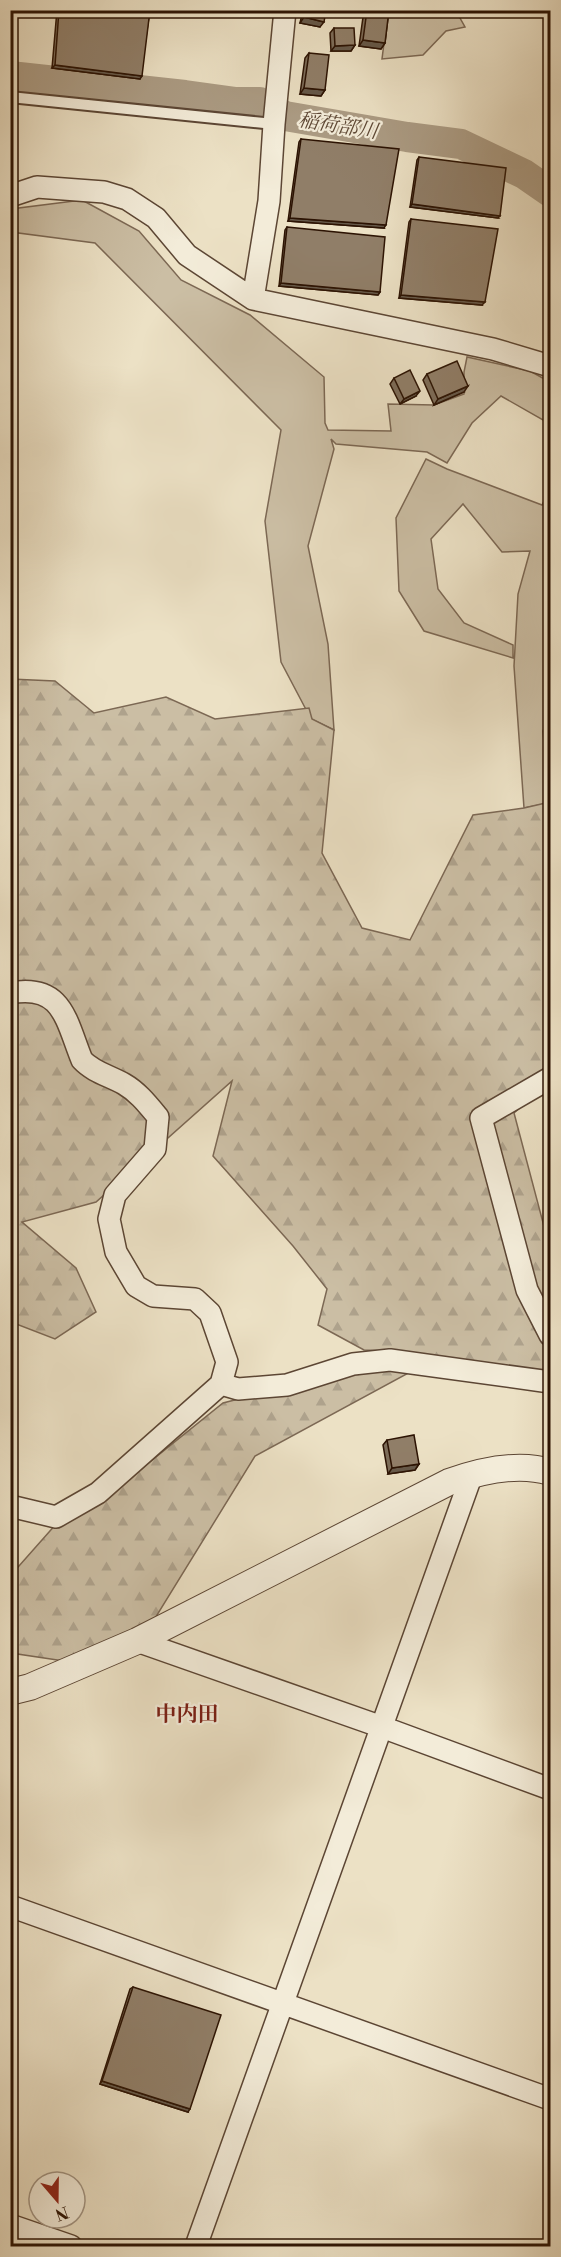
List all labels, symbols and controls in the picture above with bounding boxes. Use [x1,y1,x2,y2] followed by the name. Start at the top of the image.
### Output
[296,108,381,145] water label: 稲荷部川
[156,1702,219,1728] district label: 中内田
[27,2170,87,2230] north arrow
[52,2202,71,2225] text: N

